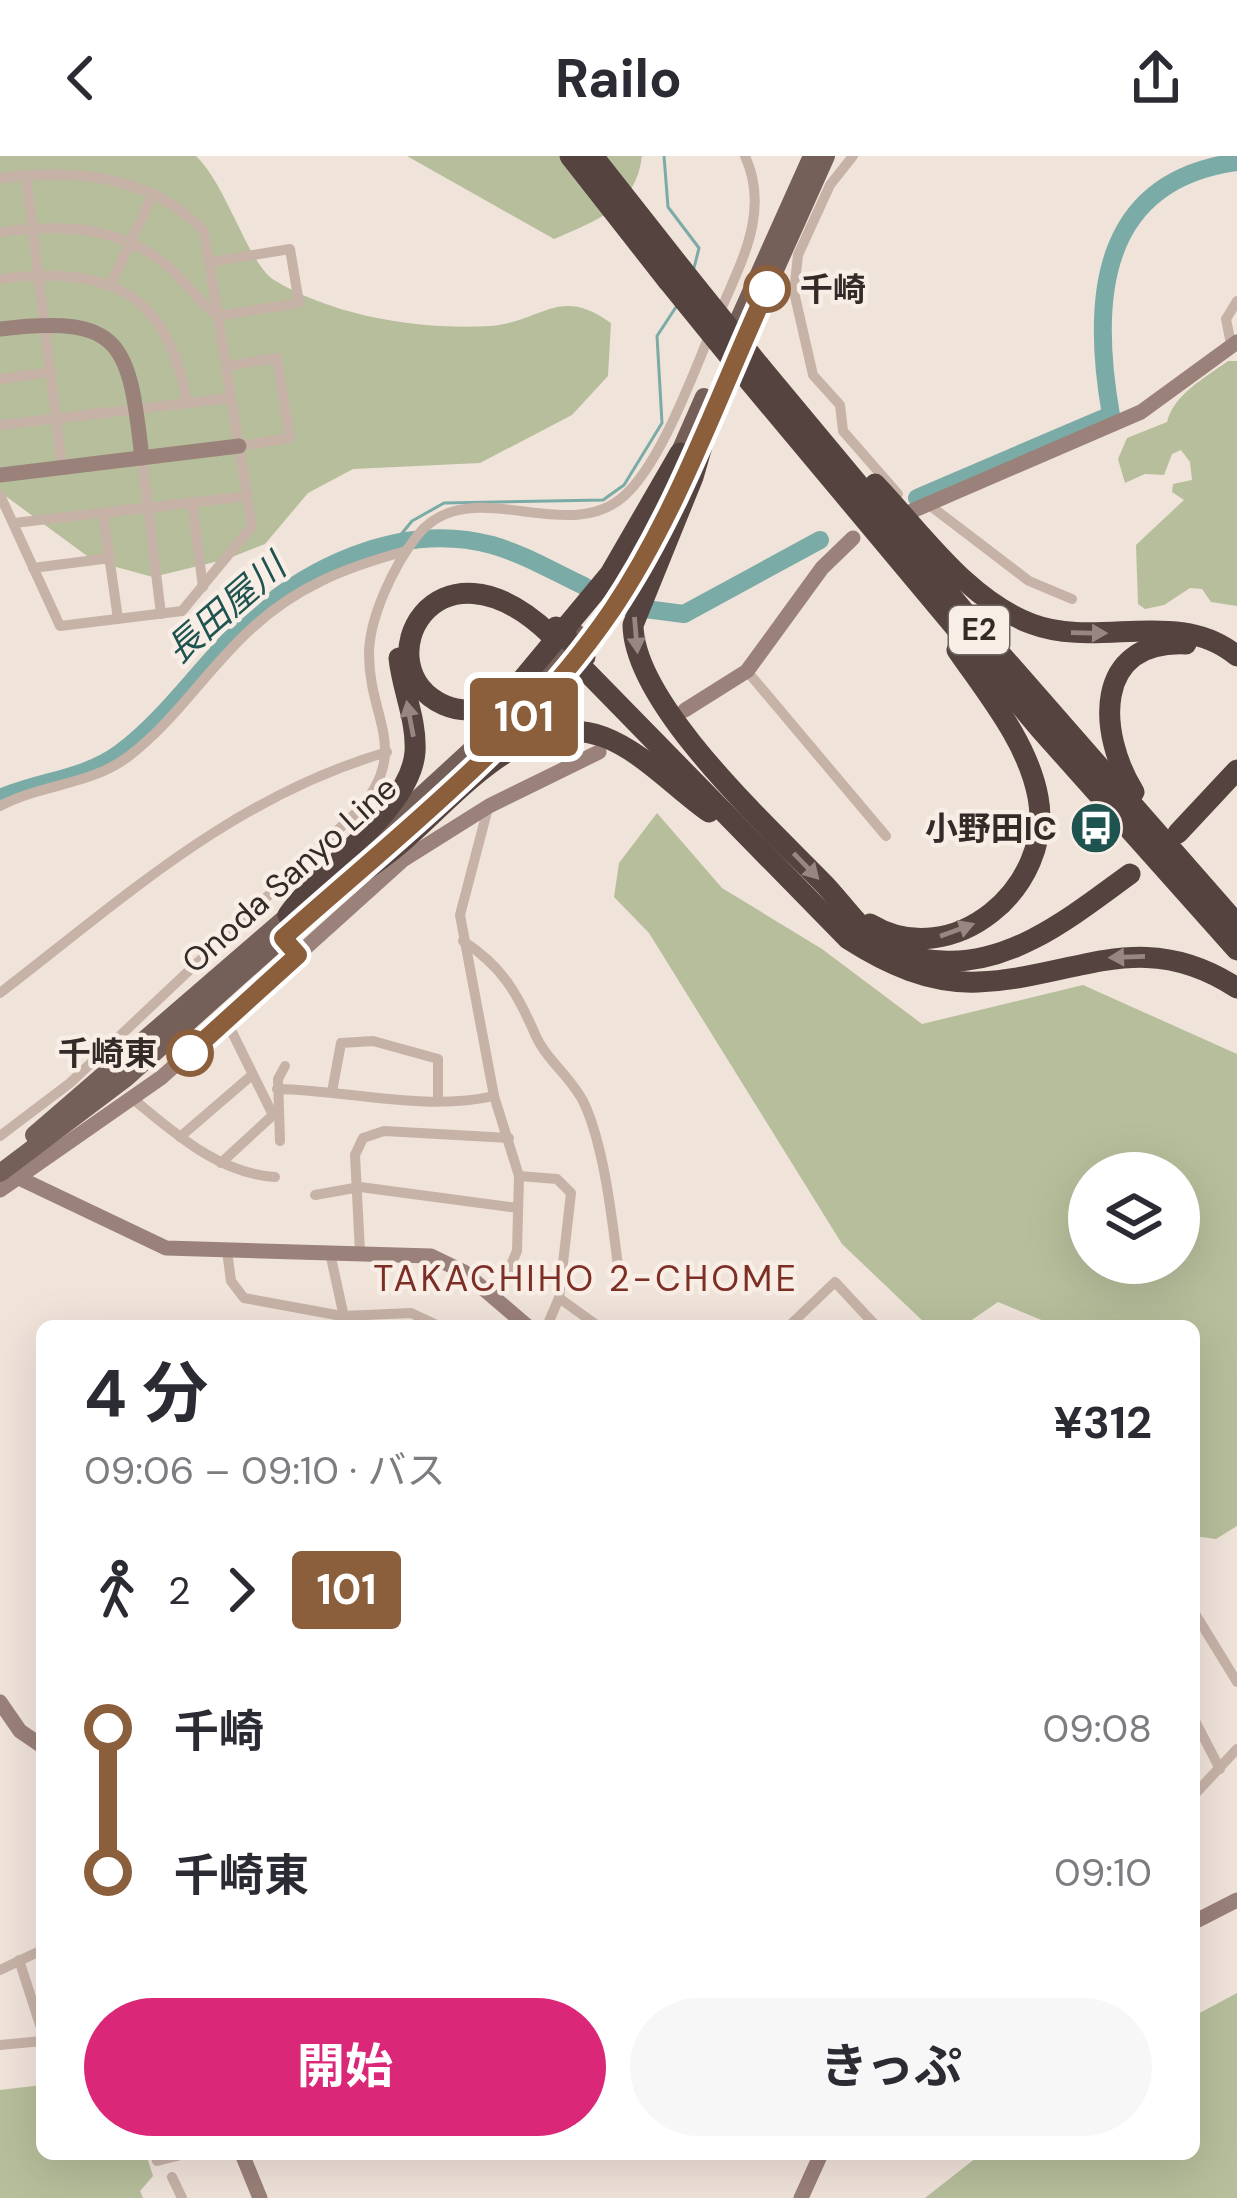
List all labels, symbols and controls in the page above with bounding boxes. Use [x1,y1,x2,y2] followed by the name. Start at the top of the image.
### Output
[555,43,682,114] text: Railo
[48,45,114,111] icon: back
[1123,45,1189,111] icon: share
[745,267,789,311] marker: 千崎
[800,268,866,311] place label: 千崎
[156,541,298,673] water label: 長田屋川
[949,606,1009,654] road number: E2
[627,617,646,655] one-way arrow
[1071,623,1109,642] one-way arrow
[455,678,593,756] line badge: 101
[494,689,554,744] text: 101
[401,700,420,737] one-way arrow
[173,766,406,982] street label: Onoda Sanyo Line
[1068,800,1124,856] bus stop icon: 小野田IC
[925,807,1057,850] place label: 小野田IC
[792,852,820,880] one-way arrow
[939,920,975,938] one-way arrow
[1107,947,1145,966] one-way arrow
[168,1031,212,1075] marker: 千崎東
[58,1032,157,1075] place label: 千崎東
[1068,1152,1200,1284] map controls
[1068,1152,1200,1284] button: layers
[373,1255,799,1302] district label: TAKACHIHO 2-CHOME
[84,1351,208,1436] text: 4 分
[1054,1393,1152,1452] text: ¥312
[84,1445,445,1496] text: 09:06 – 09:10 · バス
[84,1557,150,1623] icon: walk
[208,1557,274,1623] icon: forward
[316,1562,377,1617] text: 101
[168,1565,190,1616] text: 2
[174,1702,264,1761] text: 千崎
[1043,1703,1152,1754] text: 09:08
[174,1846,309,1905] text: 千崎東
[1054,1847,1152,1898] text: 09:10
[84,1998,606,2136] button: 開始
[630,1998,1152,2136] button: きっぷ

